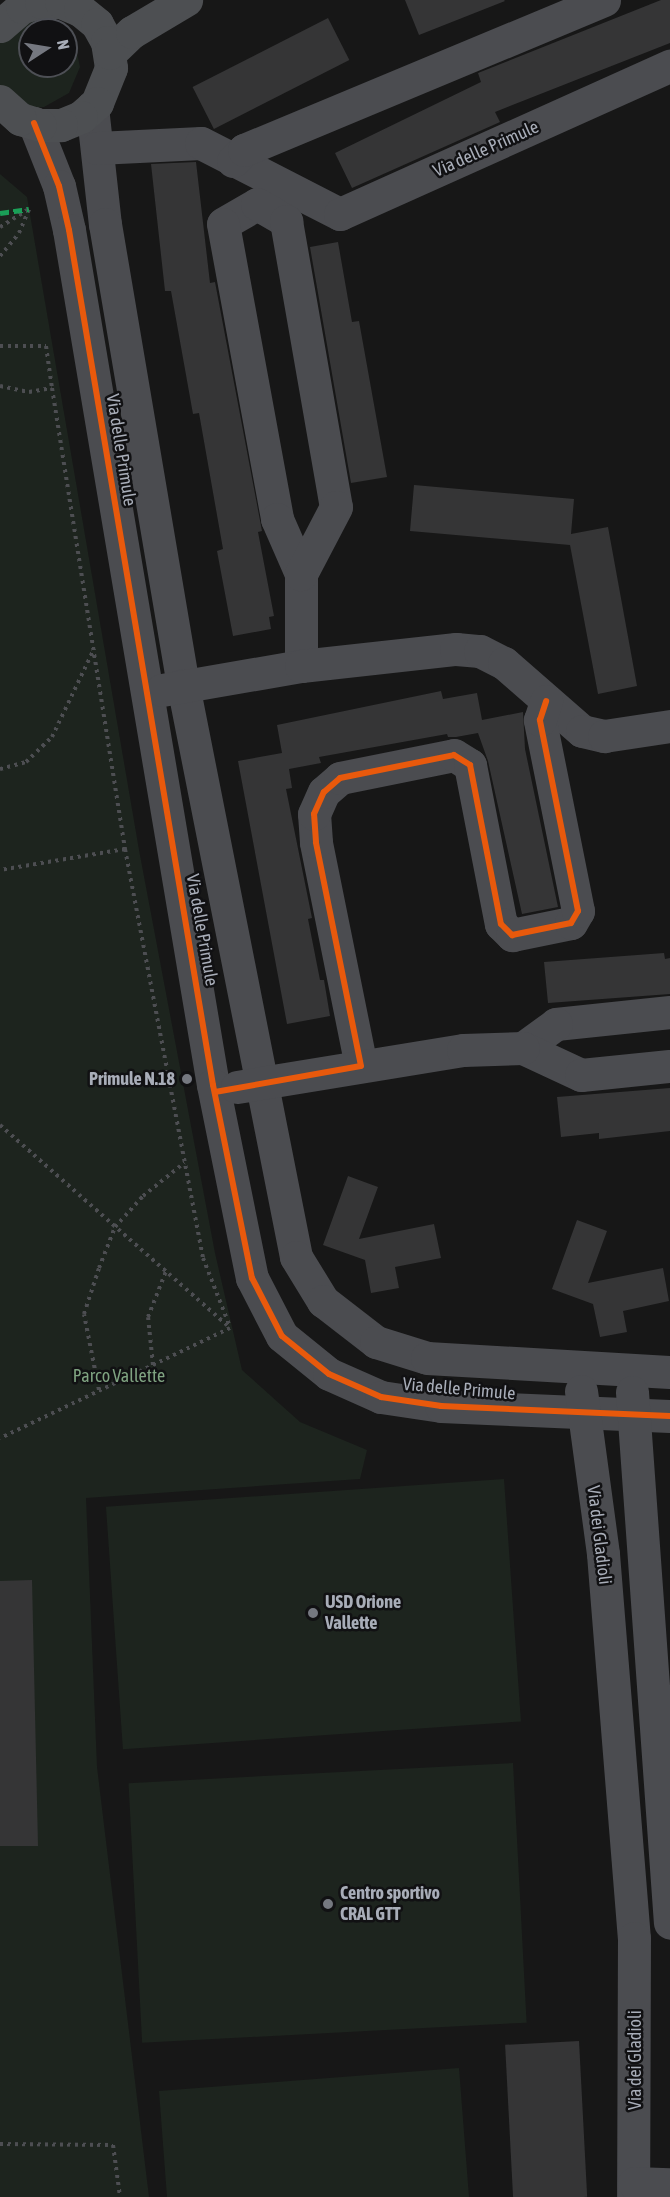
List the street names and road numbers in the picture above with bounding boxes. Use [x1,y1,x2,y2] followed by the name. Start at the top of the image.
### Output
[430,116,542,182] street label: Via delle Primule
[101,392,141,508] street label: Via delle Primule
[182,872,222,988] street label: Via delle Primule
[402,1373,516,1405] street label: Via delle Primule
[582,1484,616,1586] street label: Via dei Gladioli
[624,2010,646,2110] street label: Via dei Gladioli

